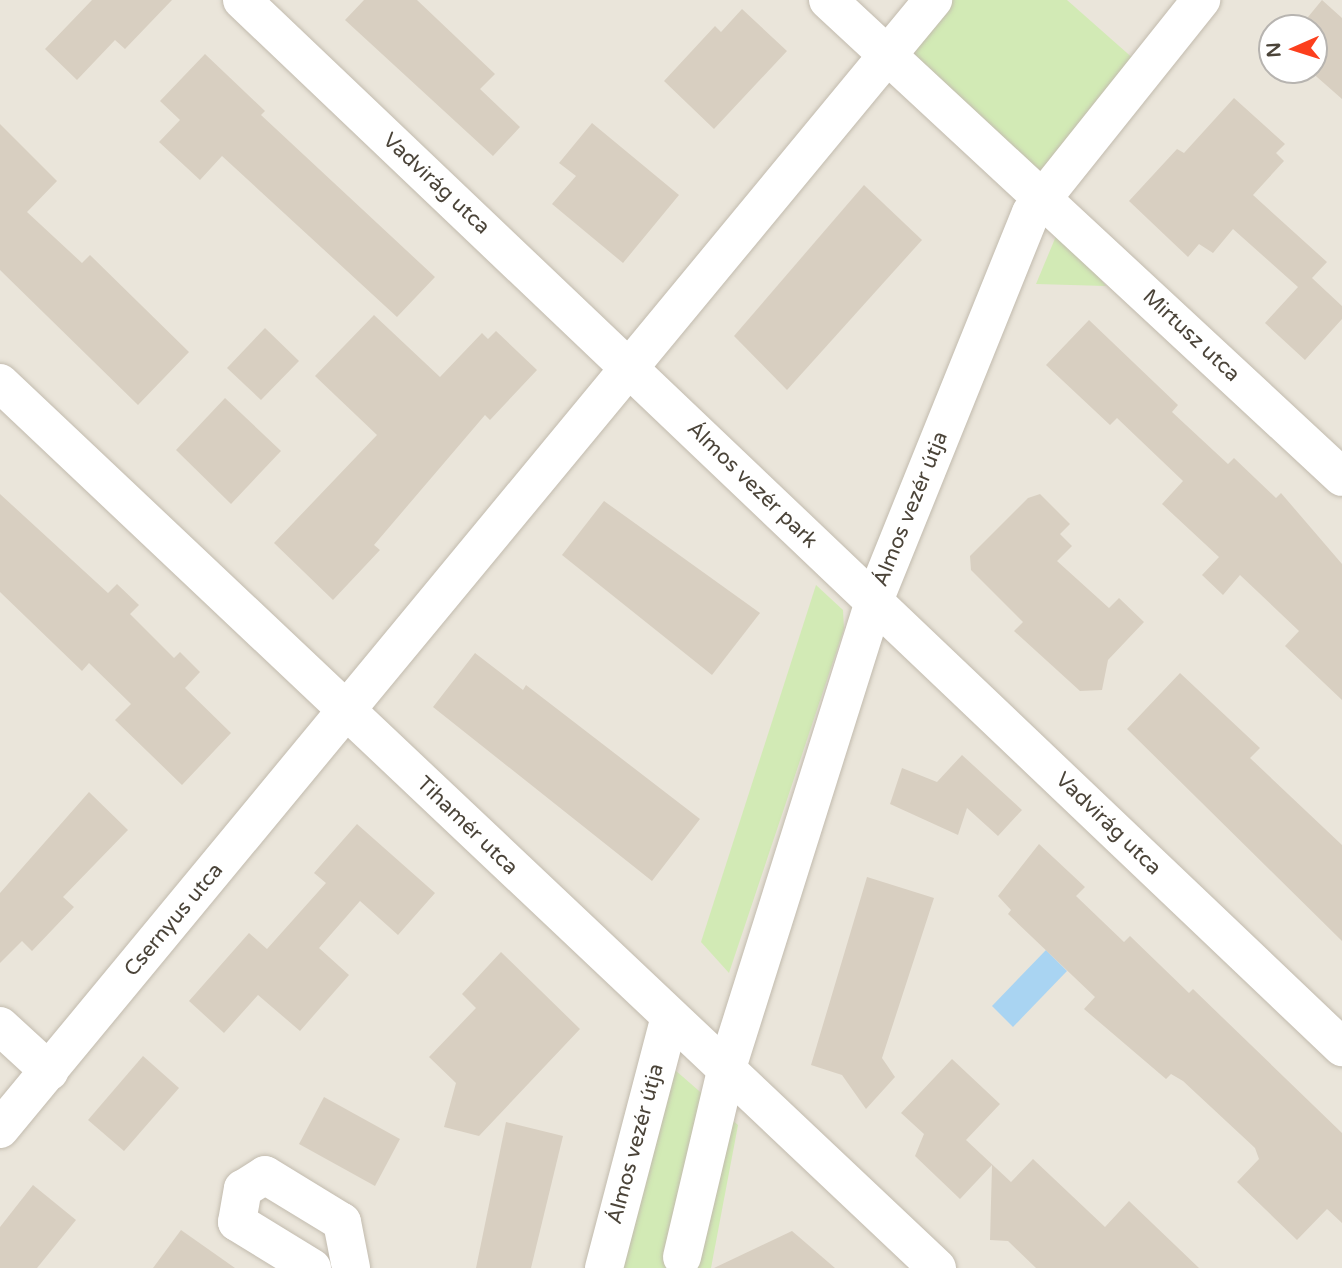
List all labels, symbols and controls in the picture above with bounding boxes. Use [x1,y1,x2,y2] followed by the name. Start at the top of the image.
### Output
[1258,14,1328,84] north arrow
[1263,42,1285,58] text: N
[377,128,495,240] street label: Vadvirág utca
[1137,285,1245,387] street label: Mirtusz utca
[682,416,822,554] street label: Álmos vezér park
[868,428,954,590] street label: Álmos vezér útja
[1050,767,1166,881] street label: Vadvirág utca
[411,772,523,880] street label: Tihamér utca
[119,858,229,982] street label: Csernyus utca
[602,1061,670,1227] street label: Álmos vezér útja

